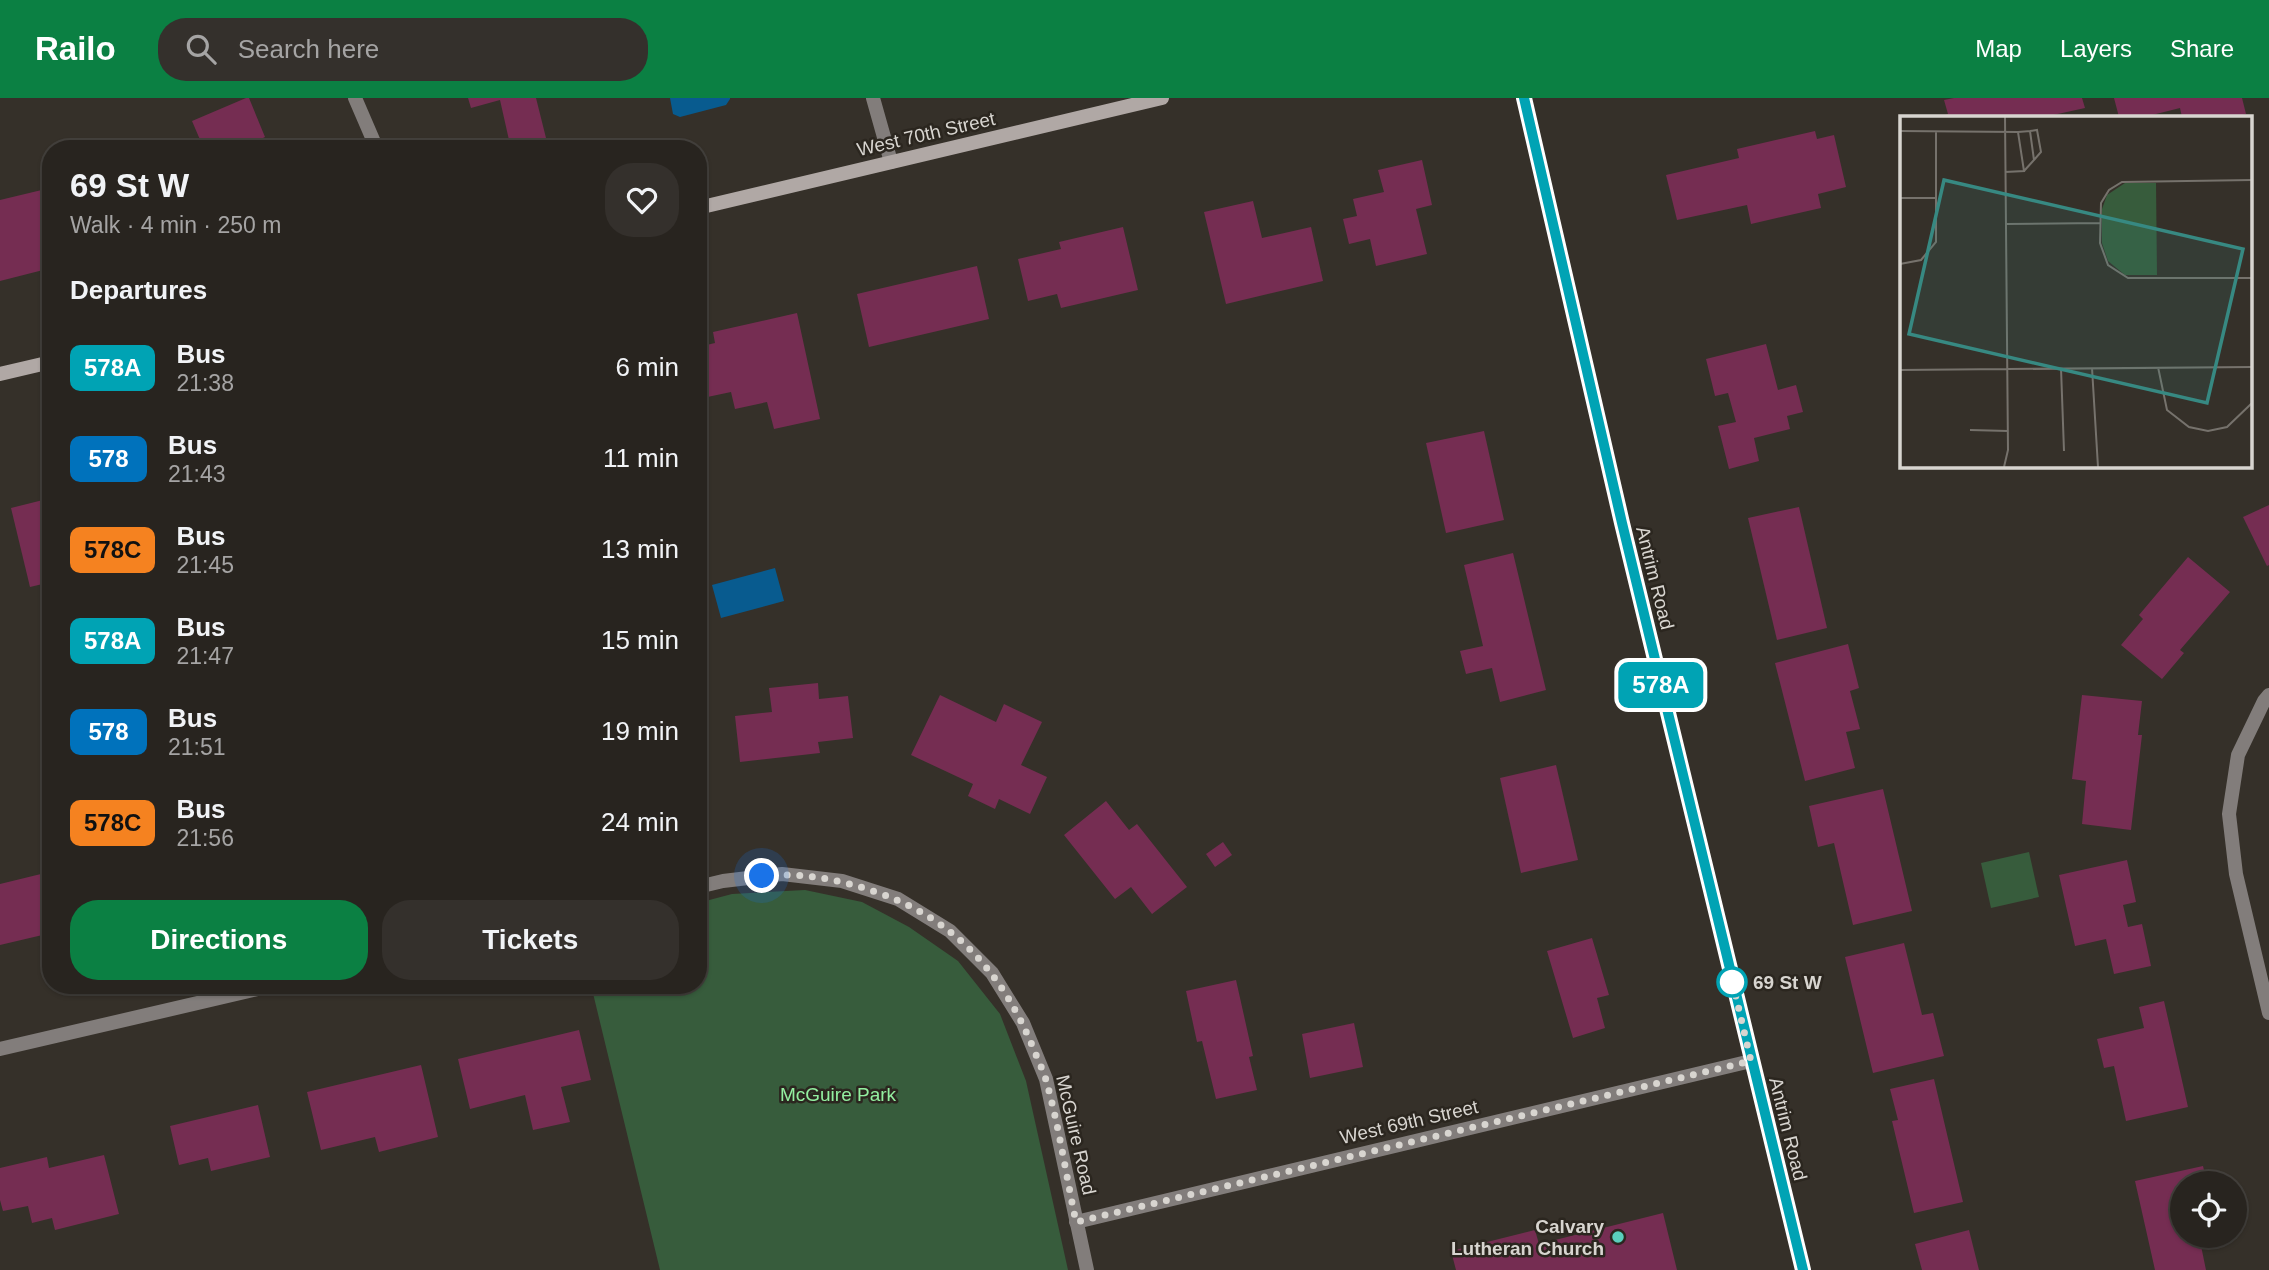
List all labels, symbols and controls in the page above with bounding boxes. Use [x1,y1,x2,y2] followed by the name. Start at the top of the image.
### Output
[158,18,648,81] search box
[35,30,116,67] text: Railo
[182,30,220,68] icon: search
[238,34,379,64] text: Search here
[1975,35,2022,62] text: Map
[2060,35,2132,62] text: Layers
[2170,35,2234,62] text: Share
[855,108,998,160] street label: West 70th Street
[1900,116,2252,467] inset map
[605,163,679,237] button: heart
[70,167,189,204] text: 69 St W
[70,212,281,238] text: Walk · 4 min · 250 m
[70,275,207,305] text: Departures
[176,339,226,369] text: Bus
[615,352,679,382] text: 6 min
[84,354,141,381] text: 578A
[176,370,234,396] text: 21:38
[168,430,217,460] text: Bus
[603,443,679,473] text: 11 min
[88,445,129,472] text: 578
[168,461,226,487] text: 21:43
[176,521,226,551] text: Bus
[1632,524,1678,632] street label: Antrim Road
[601,534,679,564] text: 13 min
[84,536,141,563] text: 578C
[176,552,234,578] text: 21:45
[176,612,226,642] text: Bus
[601,625,679,655] text: 15 min
[84,627,141,654] text: 578A
[176,643,234,669] text: 21:47
[1612,662,1710,708] line badge: 578A
[1632,671,1690,698] text: 578A
[168,703,217,733] text: Bus
[601,716,679,746] text: 19 min
[88,718,129,745] text: 578
[168,734,226,760] text: 21:51
[176,794,226,824] text: Bus
[601,807,679,837] text: 24 min
[84,809,141,836] text: 578C
[176,825,234,851] text: 21:56
[744,858,779,893] your location
[70,900,368,980] button: Directions
[382,900,679,980] button: Tickets
[1717,967,1747,997] marker: 69 St W
[1753,972,1822,993] place label: 69 St W
[1052,1073,1100,1197] street label: McGuire Road
[1765,1075,1811,1183] street label: Antrim Road
[780,1084,897,1105] park label: McGuire Park
[1338,1096,1481,1148] street label: West 69th Street
[2170,1171,2247,1248] map controls
[2170,1171,2247,1248] button: locate
[1451,1216,1604,1259] place label: Calvary Lutheran Church
[1610,1229,1626,1245] marker: Calvary Lutheran Church

